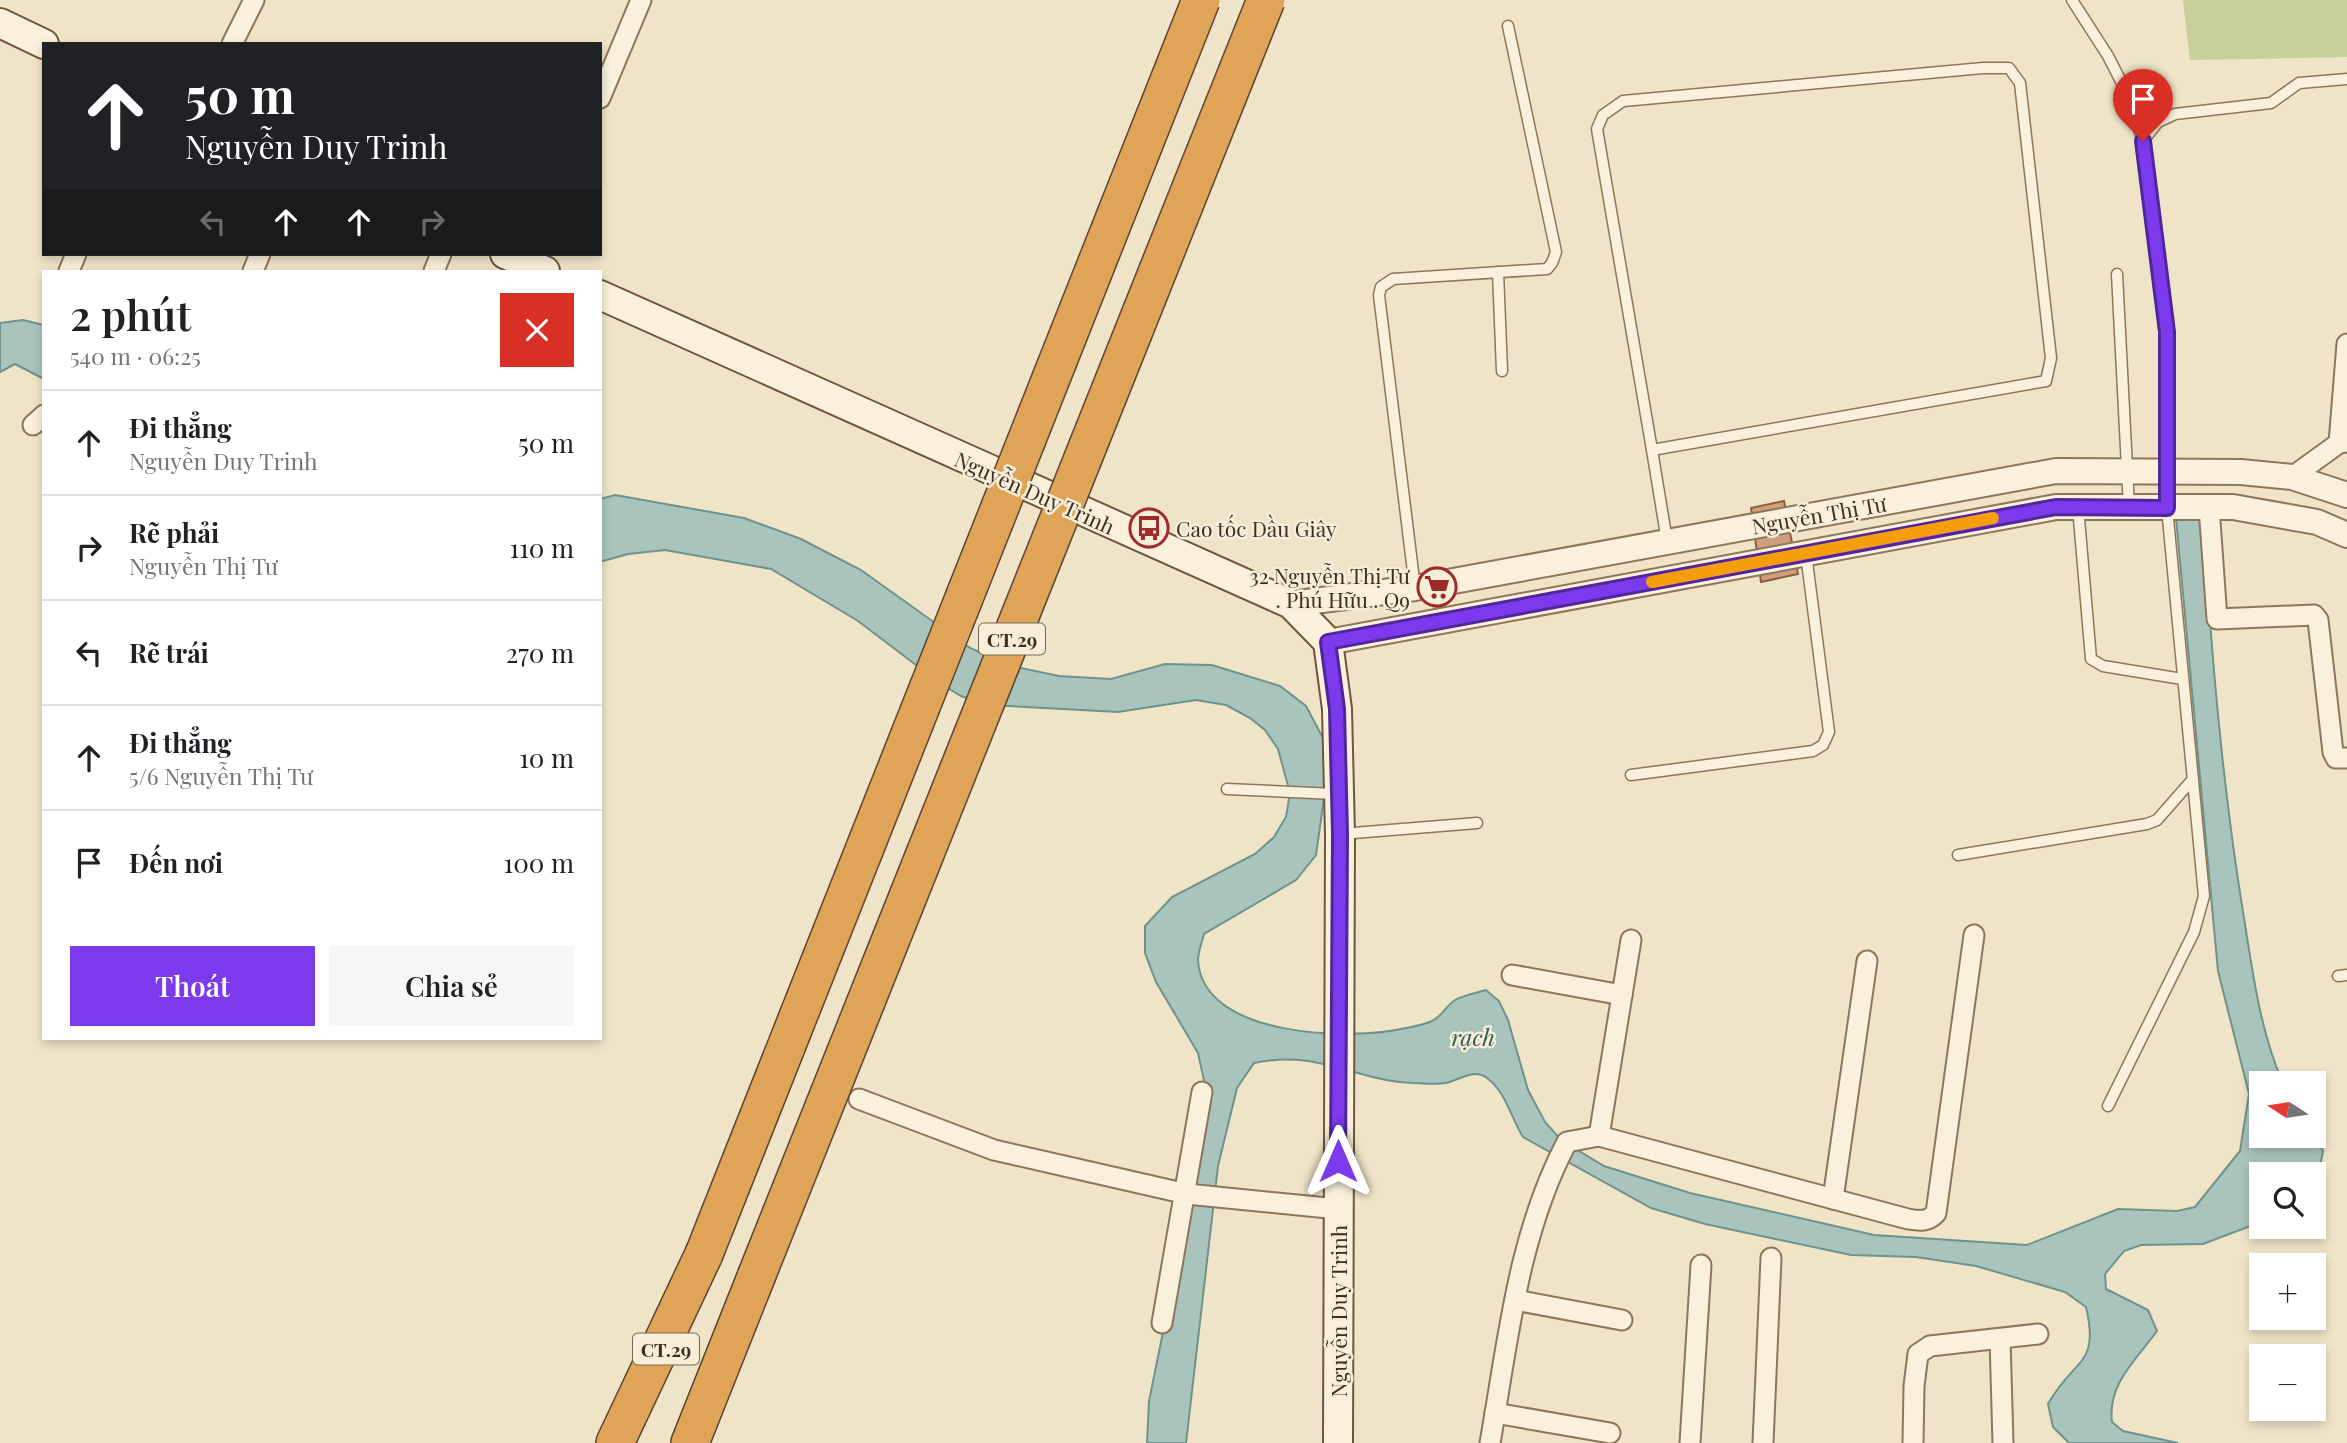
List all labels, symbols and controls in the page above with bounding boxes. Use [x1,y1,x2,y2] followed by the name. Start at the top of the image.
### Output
[185,61,295,126] text: 50 m
[2113,69,2173,141] pin
[70,70,161,161] icon: ahead
[2124,80,2162,118] icon: arrive
[185,124,447,167] text: Nguyễn Duy Trinh
[194,203,232,241] icon: left
[267,203,305,241] icon: ahead
[340,203,378,241] icon: ahead
[413,203,451,241] icon: right
[70,286,191,342] text: 2 phút
[500,293,574,367] button: close
[70,340,201,371] text: 540 m · 06:25
[129,410,232,445] text: Đi thẳng
[70,424,108,462] icon: ahead
[518,425,574,460] text: 50 m
[951,444,1120,540] street label: Nguyễn Duy Trinh
[129,445,318,476] text: Nguyễn Duy Trinh
[1750,488,1889,540] street label: Nguyễn Thị Tư
[1128,507,1170,549] bus stop icon: Cao tốc Dầu Giây
[1176,514,1337,542] place label: Cao tốc Dầu Giây
[129,515,219,550] text: Rẽ phải
[70,529,108,567] icon: right
[510,530,574,565] text: 110 m
[129,550,278,581] text: Nguyễn Thị Tư
[1249,561,1411,613] place label: 32 Nguyễn Thị Tư . Phú Hữu . Q9
[1416,566,1458,608] supermarket icon: 32 Nguyễn Thị Tư . Phú Hữu . Q9
[979,624,1045,654] road number: CT.29
[70,634,108,672] icon: left
[129,635,209,670] text: Rẽ trái
[506,635,574,670] text: 270 m
[129,725,232,760] text: Đi thẳng
[70,739,108,777] icon: ahead
[519,740,574,775] text: 10 m
[129,760,313,791] text: 5/6 Nguyễn Thị Tư
[70,844,108,882] icon: arrive
[129,845,223,880] text: Đến nơi
[504,845,574,880] text: 100 m
[70,946,315,1026] button: Thoát
[329,946,574,1026] button: Chia sẻ
[1451,1021,1495,1052] water label: rạch
[2249,1071,2326,1148] north arrow
[2249,1071,2326,1421] map controls
[1301,1124,1375,1198] position arrow
[2249,1162,2326,1239] button: search
[1324,1224,1352,1397] street label: Nguyễn Duy Trinh
[2249,1253,2326,1330] button: +
[633,1334,699,1364] road number: CT.29
[2249,1344,2326,1421] button: −

